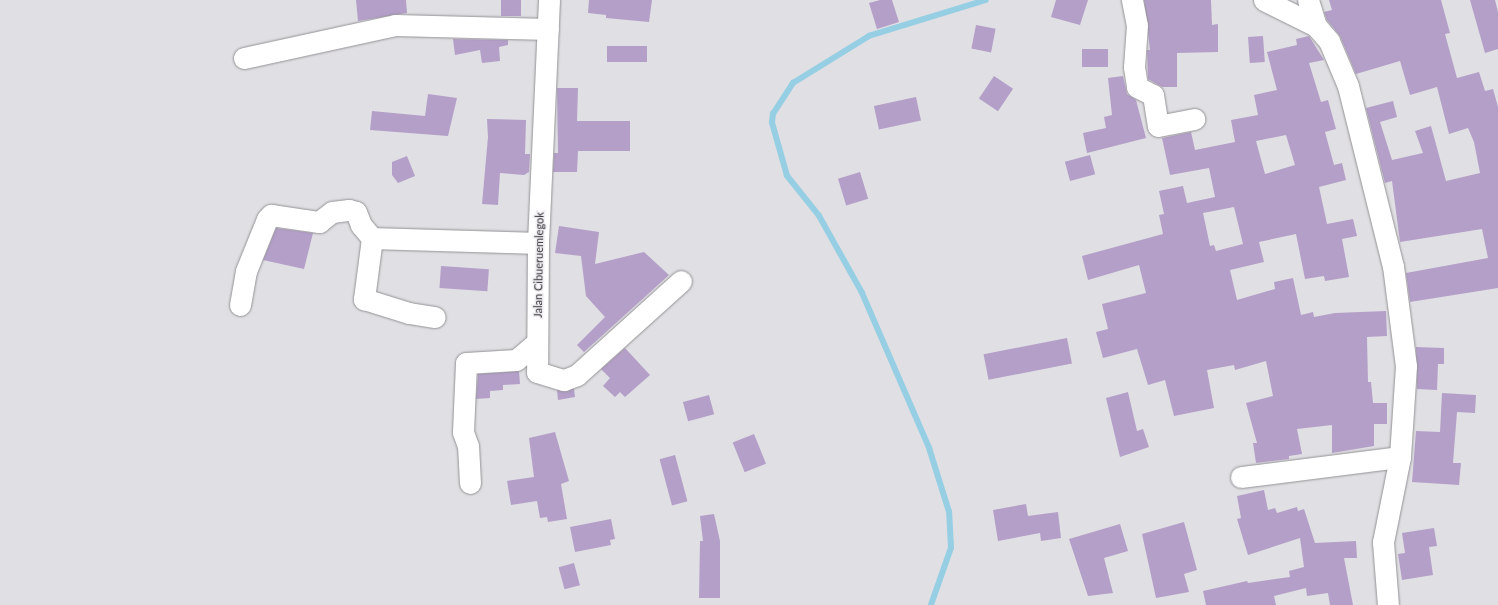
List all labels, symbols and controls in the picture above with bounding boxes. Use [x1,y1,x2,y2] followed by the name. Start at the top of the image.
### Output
[531,212,547,318] street label: Jalan Cibueruemlegok

